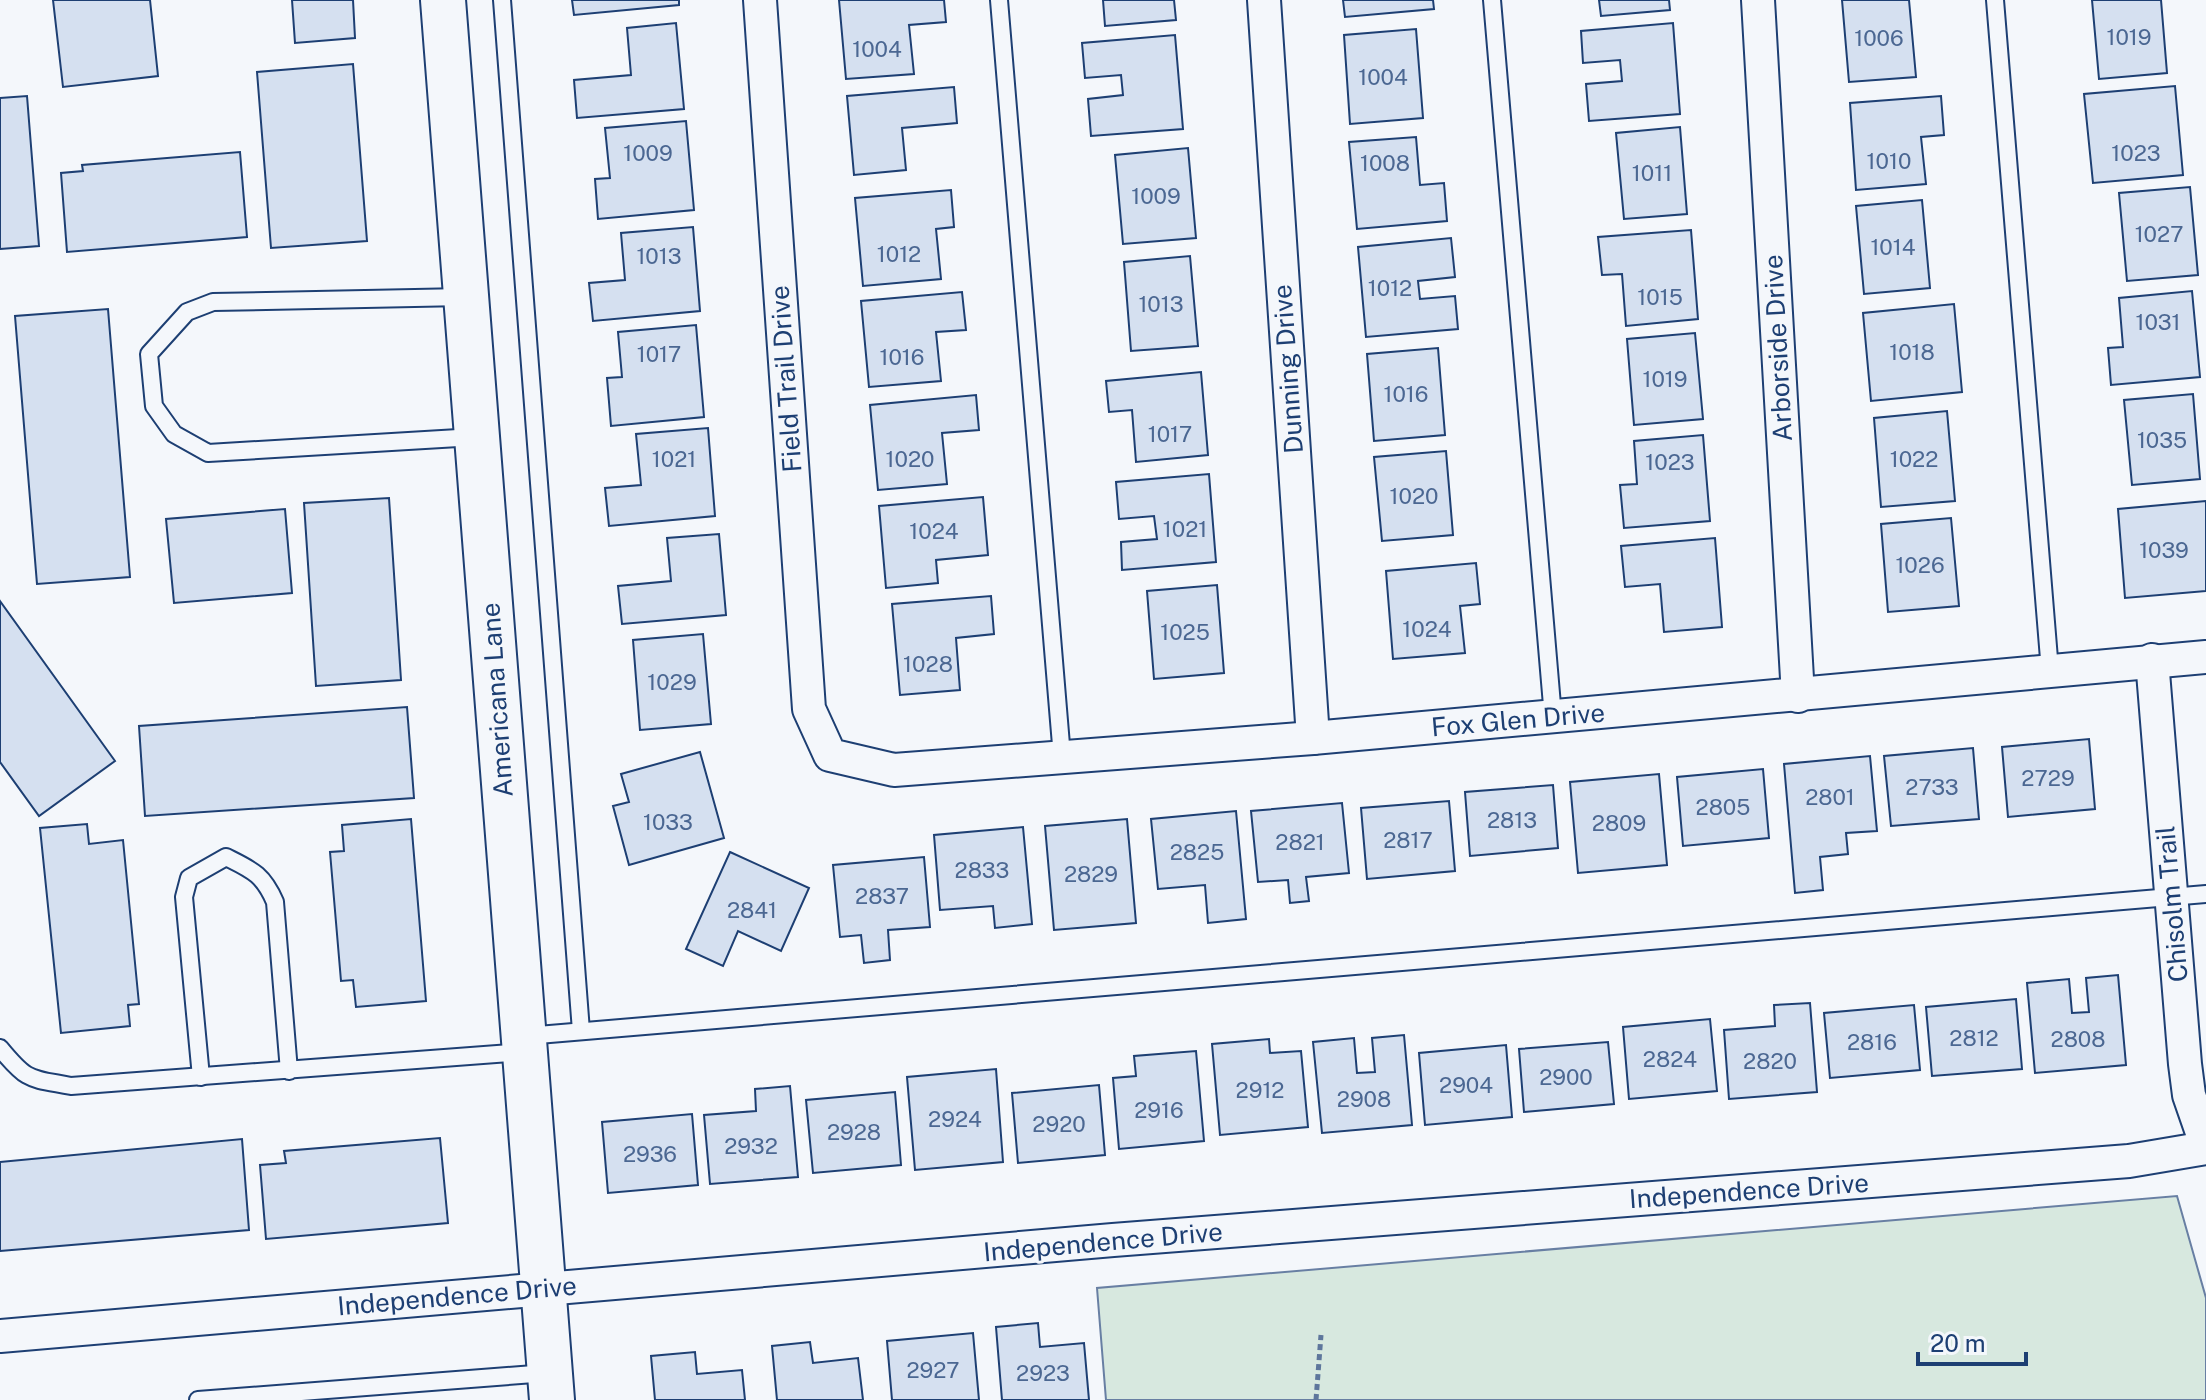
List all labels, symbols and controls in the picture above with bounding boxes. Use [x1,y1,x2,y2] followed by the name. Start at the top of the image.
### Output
[2106,24,2152,50] house number: 1019
[1854,25,1904,51] house number: 1006
[852,36,902,62] house number: 1004
[1358,64,1408,90] house number: 1004
[623,140,673,166] house number: 1009
[2111,140,2161,166] house number: 1023
[1867,148,1911,174] house number: 1010
[1360,150,1410,176] house number: 1008
[1632,160,1672,186] house number: 1011
[1131,183,1181,209] house number: 1009
[2135,221,2183,247] house number: 1027
[1870,234,1916,260] house number: 1014
[877,241,921,267] house number: 1012
[636,243,682,269] house number: 1013
[1757,254,1798,442] street label: Arborside Drive
[1368,275,1412,301] house number: 1012
[1266,283,1309,455] street label: Dunning Drive
[1637,284,1683,310] house number: 1015
[764,285,807,474] street label: Field Trail Drive
[1138,291,1184,317] house number: 1013
[2135,309,2181,335] house number: 1031
[1889,339,1935,365] house number: 1018
[637,341,681,367] house number: 1017
[879,344,925,370] house number: 1016
[1642,366,1688,392] house number: 1019
[1383,381,1429,407] house number: 1016
[1148,421,1192,447] house number: 1017
[2137,427,2187,453] house number: 1035
[652,446,696,472] house number: 1021
[886,446,935,472] house number: 1020
[1890,446,1938,472] house number: 1022
[1645,449,1695,475] house number: 1023
[1390,483,1439,509] house number: 1020
[1163,516,1207,542] house number: 1021
[909,518,959,544] house number: 1024
[2139,537,2189,563] house number: 1039
[1895,552,1945,578] house number: 1026
[474,602,519,798] street label: Americana Lane
[1402,616,1452,642] house number: 1024
[1160,619,1210,645] house number: 1025
[903,651,953,677] house number: 1028
[647,669,697,695] house number: 1029
[1430,696,1606,743] street label: Fox Glen Drive
[2021,765,2075,791] house number: 2729
[1905,774,1959,800] house number: 2733
[1805,784,1855,810] house number: 2801
[1696,794,1750,820] house number: 2805
[1487,807,1537,833] house number: 2813
[643,809,693,835] house number: 1033
[1592,810,1646,836] house number: 2809
[2149,825,2194,984] street label: Chisolm Trail
[1383,827,1433,853] house number: 2817
[1275,829,1325,855] house number: 2821
[1170,839,1224,865] house number: 2825
[955,857,1009,883] house number: 2833
[1064,861,1118,887] house number: 2829
[855,883,909,909] house number: 2837
[727,897,777,923] house number: 2841
[1949,1025,1999,1051] house number: 2812
[2051,1026,2105,1052] house number: 2808
[1847,1029,1897,1055] house number: 2816
[1643,1046,1697,1072] house number: 2824
[1743,1048,1797,1074] house number: 2820
[1539,1064,1593,1090] house number: 2900
[1439,1072,1493,1098] house number: 2904
[1236,1077,1284,1103] house number: 2912
[1337,1086,1391,1112] house number: 2908
[1134,1097,1184,1123] house number: 2916
[928,1106,982,1132] house number: 2924
[1032,1111,1086,1137] house number: 2920
[827,1119,881,1145] house number: 2928
[724,1133,778,1159] house number: 2932
[623,1141,677,1167] house number: 2936
[1628,1167,1870,1214] street label: Independence Drive
[982,1216,1224,1267] street label: Independence Drive
[336,1270,578,1321] street label: Independence Drive
[1918,1316,2026,1366] scale bar
[1930,1329,1986,1357] text: 20 m
[906,1357,960,1383] house number: 2927
[1016,1360,1070,1386] house number: 2923

